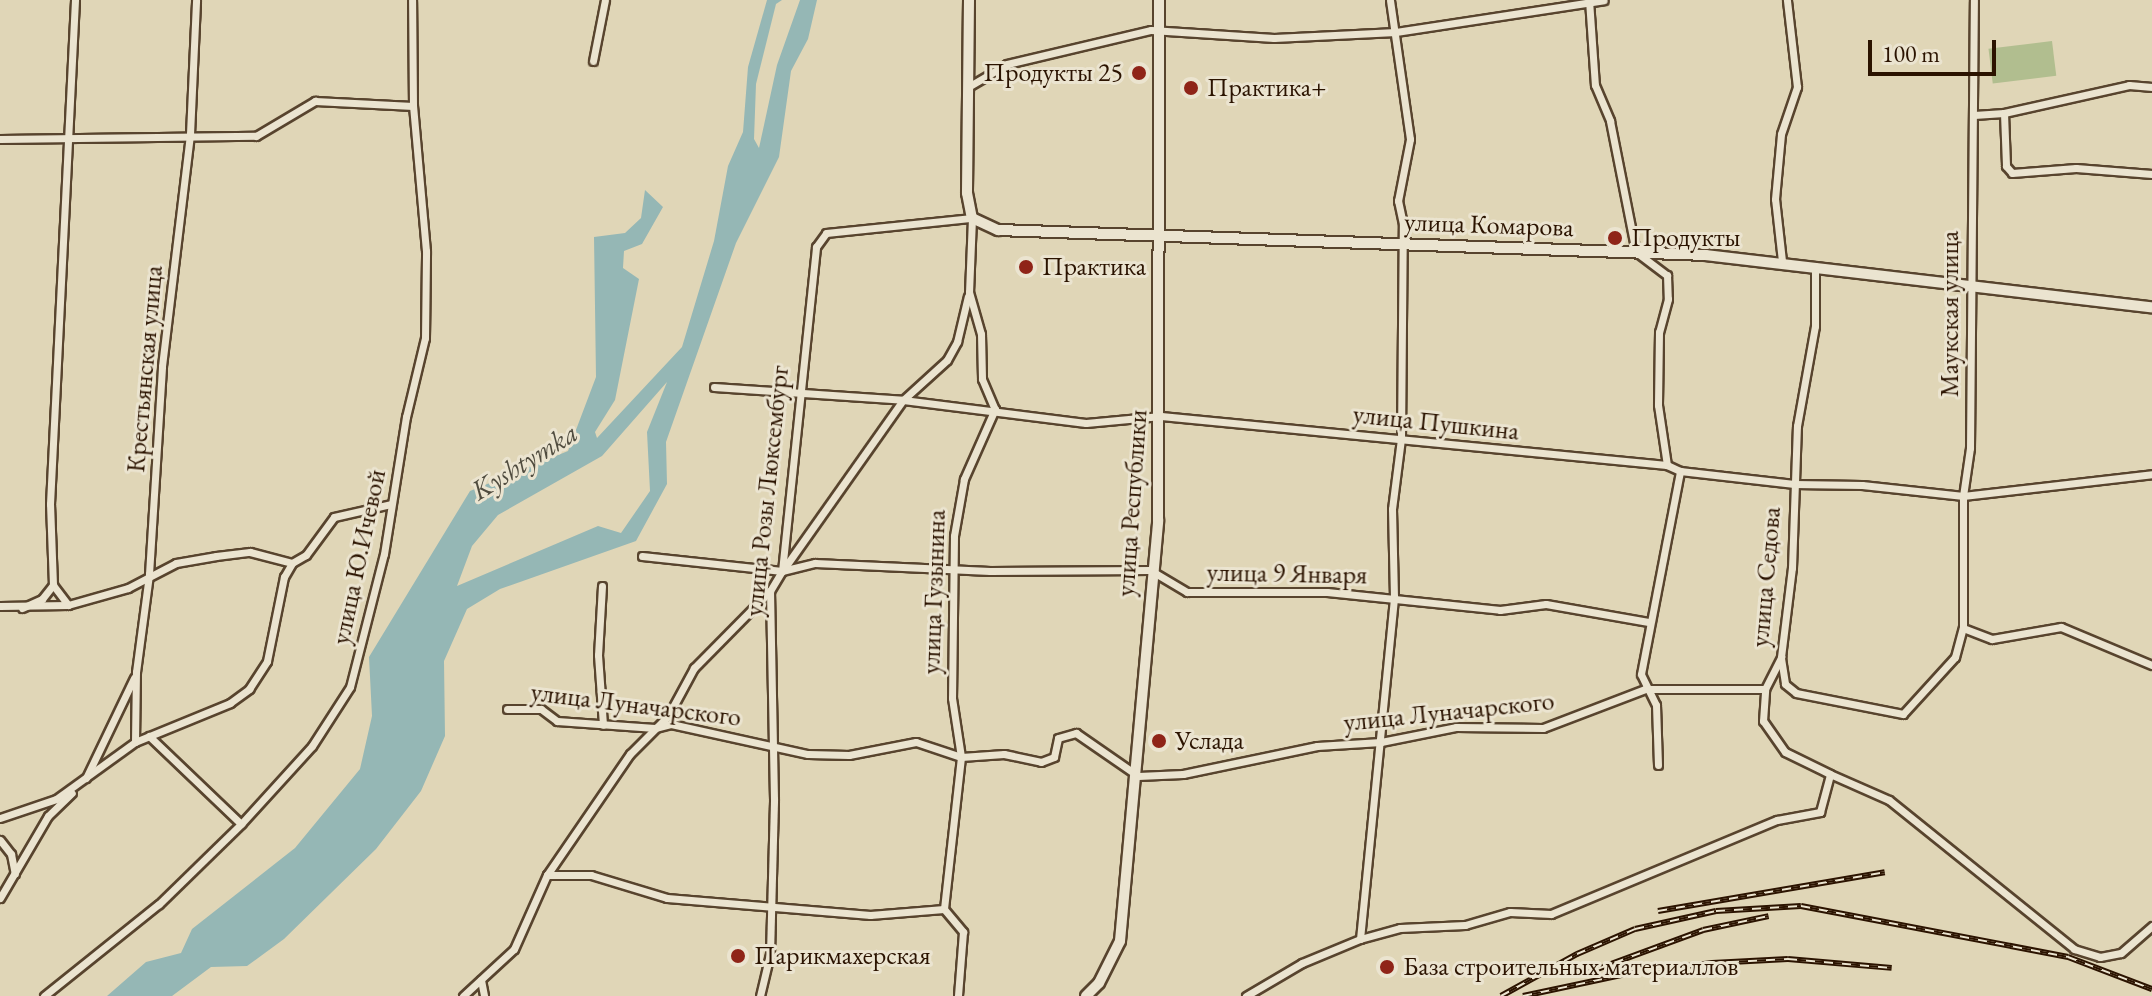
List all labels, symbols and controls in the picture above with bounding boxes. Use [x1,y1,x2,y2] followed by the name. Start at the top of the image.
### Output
[1872,24,2000,74] scale bar
[1882,38,1940,69] text: 100 m
[983,57,1123,89] place label: Продукты 25
[1130,64,1148,82] marker: Продукты 25
[1207,72,1326,104] place label: Практика+
[1182,79,1200,97] marker: Практика+
[1404,206,1574,244] street label: улица Комарова
[1631,222,1740,254] place label: Продукты
[1606,229,1624,247] marker: Продукты
[1934,231,1966,397] street label: Маукская улица
[1042,251,1146,283] place label: Практика
[1017,258,1035,276] marker: Практика
[120,264,170,474] street label: Крестьянская улица
[738,364,796,618] street label: улица Розы Люксембург
[1351,399,1521,447] street label: улица Пушкина
[1110,408,1154,598] street label: улица Республики
[464,415,584,507] water label: Kyshtymka
[325,467,393,647] street label: улица Ю.Ичевой
[1744,506,1788,648] street label: улица Седова
[916,509,952,675] street label: улица Гузынина
[1206,557,1368,591] street label: улица 9 Января
[529,677,743,733] street label: улица Луначарского
[1342,685,1556,739] street label: улица Луначарского
[1175,725,1244,757] place label: Услада
[1150,732,1168,750] marker: Услада
[754,940,931,972] place label: Парикмахерская
[729,947,747,965] marker: Парикмахерская
[1403,951,1738,983] place label: База cтроительных материаллов
[1378,958,1396,976] marker: База cтроительных материаллов

